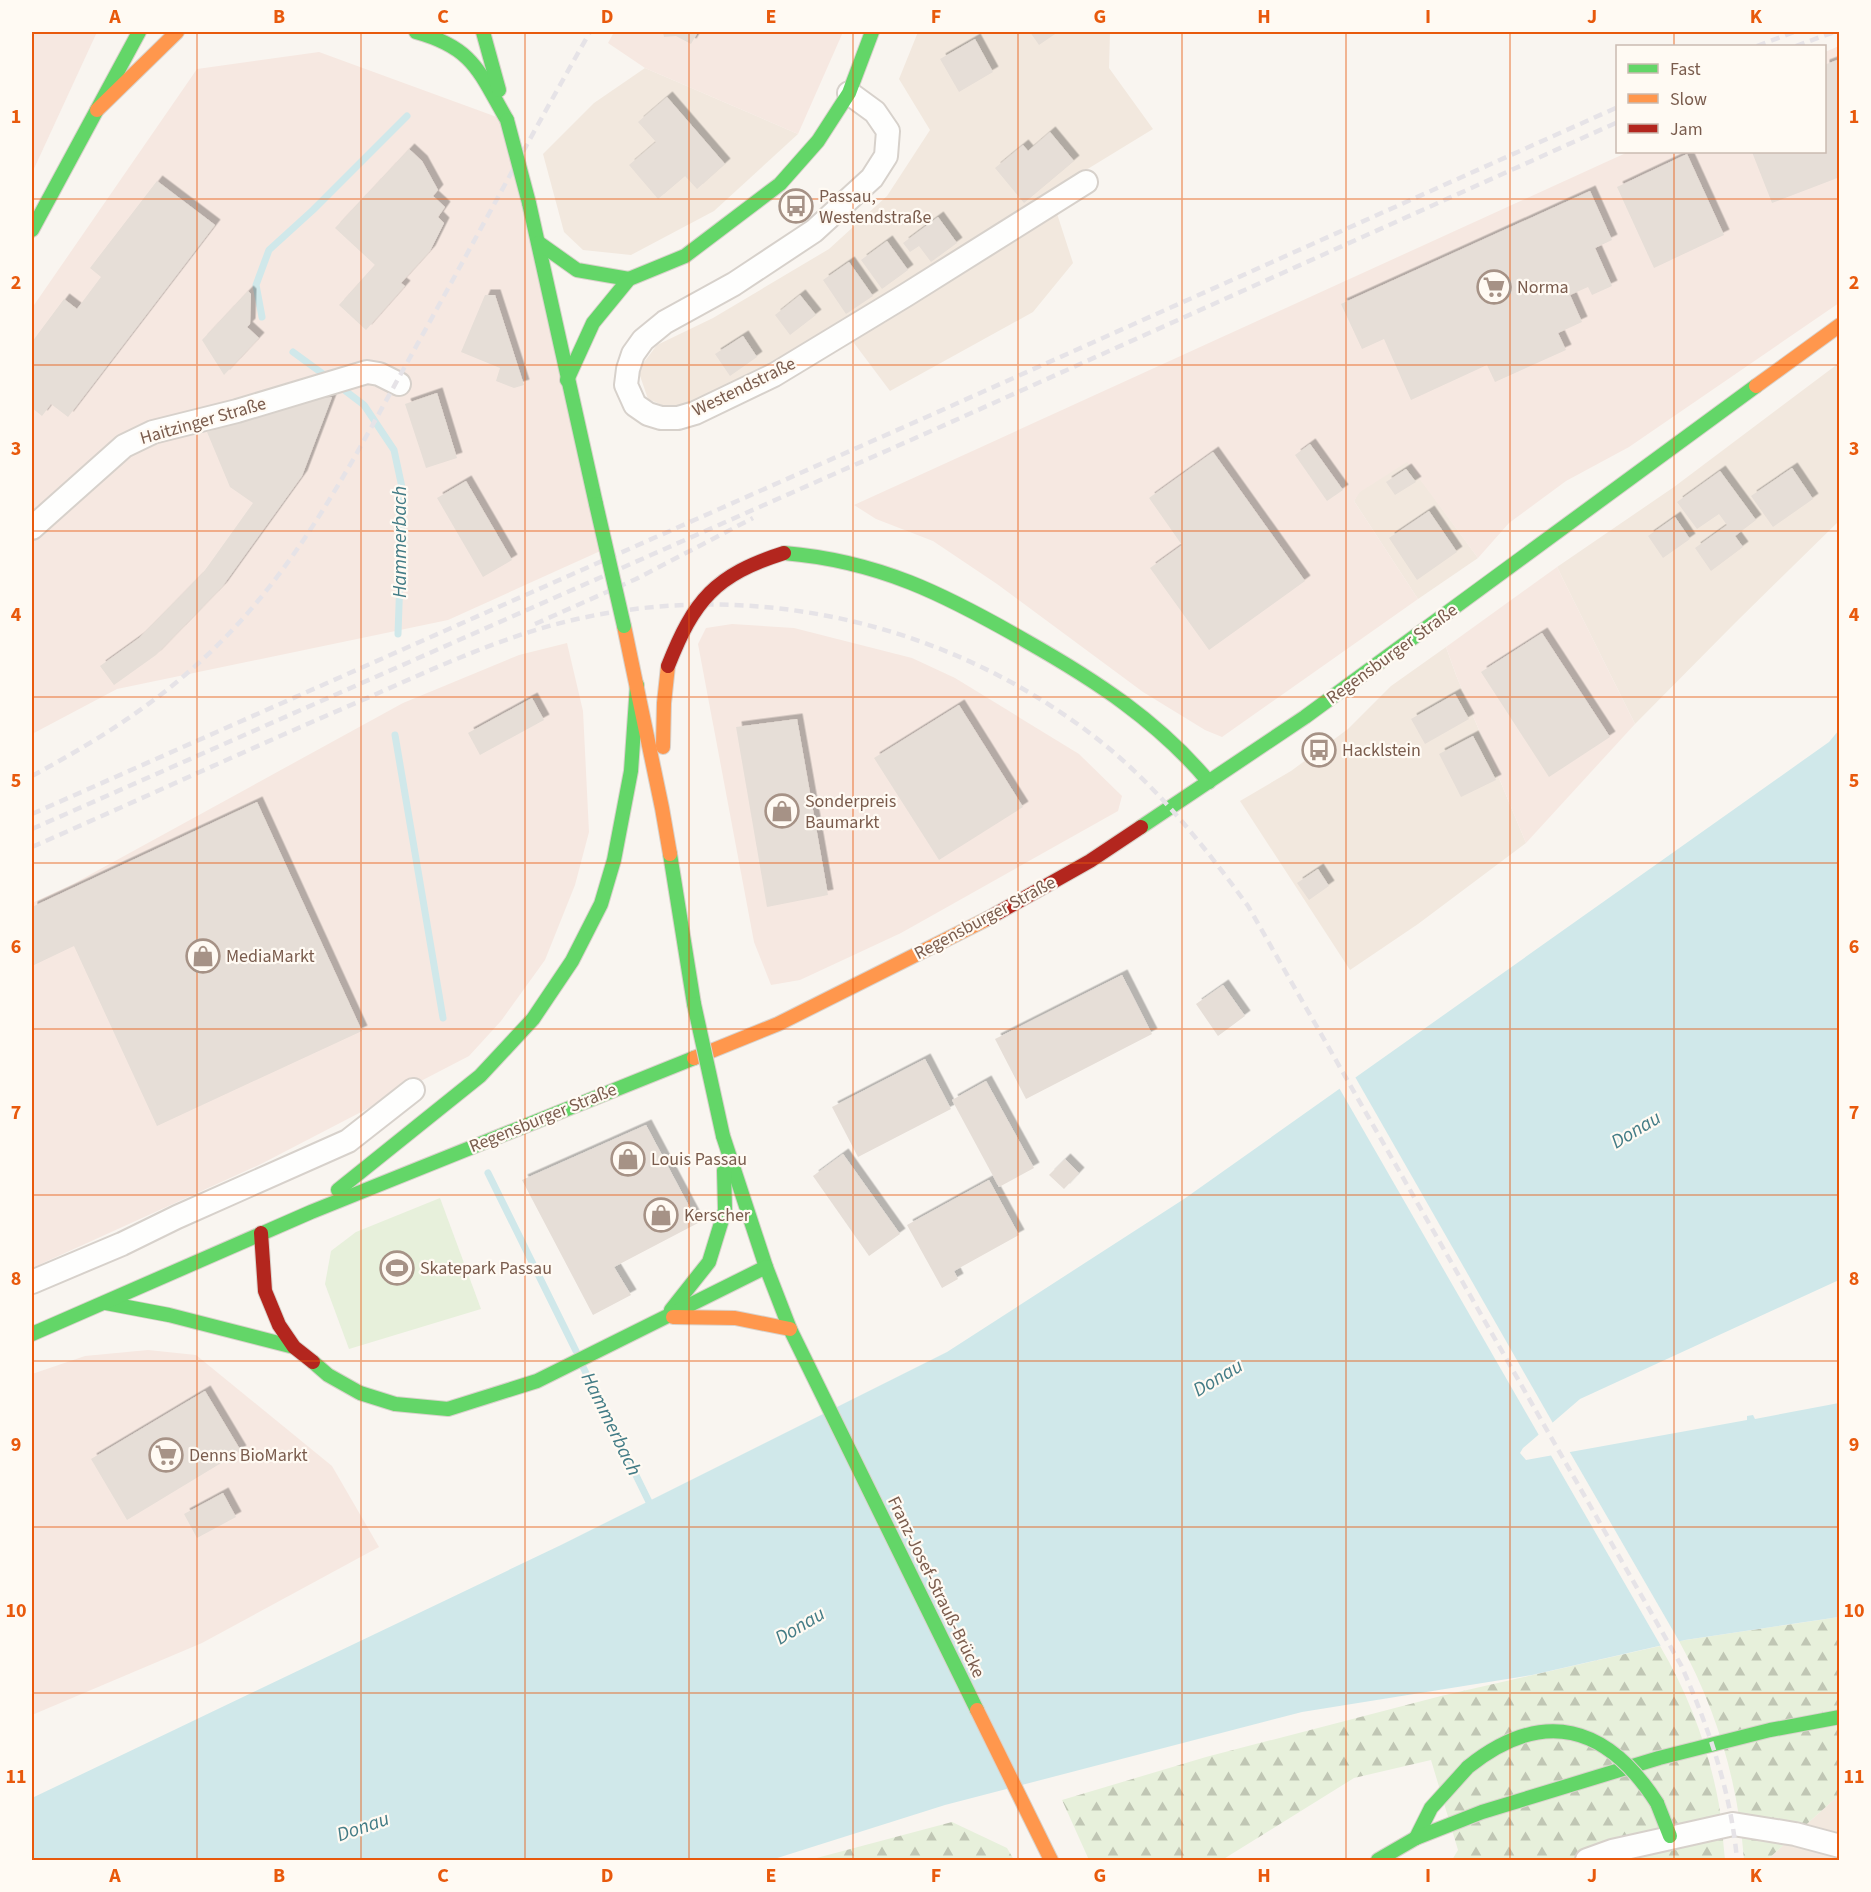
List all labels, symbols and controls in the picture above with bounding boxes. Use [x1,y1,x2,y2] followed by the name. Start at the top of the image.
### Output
[108,3,121,31] text: A
[273,3,285,31] text: B
[437,3,449,31] text: C
[601,3,613,31] text: D
[766,3,776,31] text: E
[931,3,941,31] text: F
[1094,3,1106,31] text: G
[1257,3,1271,31] text: H
[1425,3,1431,31] text: I
[1587,3,1597,31] text: J
[1750,3,1763,31] text: K
[1616,45,1826,153] legend
[1670,57,1701,82] text: Fast
[1670,87,1707,112] text: Slow
[11,103,21,131] text: 1
[1849,103,1859,131] text: 1
[1670,117,1703,142] text: Jam
[819,184,931,230] place label: Passau, Westendstraße
[778,188,814,224] bus stop icon: Passau, Westendstraße
[11,269,21,297] text: 2
[1476,269,1512,305] supermarket icon: Norma
[1849,269,1859,297] text: 2
[1517,275,1569,300] place label: Norma
[688,351,800,423] street label: Westendstraße
[137,391,269,451] street label: Haitzinger Straße
[11,435,21,463] text: 3
[1849,435,1859,463] text: 3
[386,486,414,598] water label: Hammerbach
[1321,598,1463,710] street label: Regensburger Straße
[11,601,22,629] text: 4
[1849,601,1860,629] text: 4
[1301,732,1337,768] bus stop icon: Hacklstein
[1342,738,1421,763] place label: Hacklstein
[11,767,21,795] text: 5
[1849,767,1859,795] text: 5
[805,789,896,835] place label: Sonderpreis Baumarkt
[764,793,800,829] shop icon: Sonderpreis Baumarkt
[910,870,1060,966] street label: Regensburger Straße
[11,933,21,961] text: 6
[1849,933,1859,961] text: 6
[185,938,221,974] shop icon: MediaMarkt
[226,944,315,969] place label: MediaMarkt
[466,1077,620,1159] street label: Regensburger Straße
[11,1099,21,1127] text: 7
[1849,1099,1859,1127] text: 7
[1606,1104,1666,1156] water label: Donau
[610,1141,646,1177] shop icon: Louis Passau
[651,1147,747,1172] place label: Louis Passau
[643,1197,679,1233] shop icon: Kerscher
[684,1203,751,1228] place label: Kerscher
[379,1250,415,1286] sports icon: Skatepark Passau
[420,1256,552,1281] place label: Skatepark Passau
[11,1265,21,1293] text: 8
[1849,1265,1859,1293] text: 8
[1188,1352,1248,1404] water label: Donau
[574,1367,648,1481] water label: Hammerbach
[11,1431,21,1459] text: 9
[1849,1431,1859,1459] text: 9
[148,1437,184,1473] supermarket icon: Denns BioMarkt
[189,1443,308,1468] place label: Denns BioMarkt
[881,1492,991,1682] street label: Franz-Josef-Strauß-Brücke
[5,1597,27,1625] text: 10
[1843,1597,1865,1625] text: 10
[770,1600,830,1652] water label: Donau
[5,1763,27,1791] text: 11
[1843,1763,1865,1791] text: 11
[333,1805,393,1849] water label: Donau
[108,1862,121,1890] text: A
[273,1862,285,1890] text: B
[437,1862,449,1890] text: C
[601,1862,613,1890] text: D
[766,1862,776,1890] text: E
[931,1862,941,1890] text: F
[1094,1862,1106,1890] text: G
[1257,1862,1271,1890] text: H
[1425,1862,1431,1890] text: I
[1587,1862,1597,1890] text: J
[1750,1862,1763,1890] text: K

